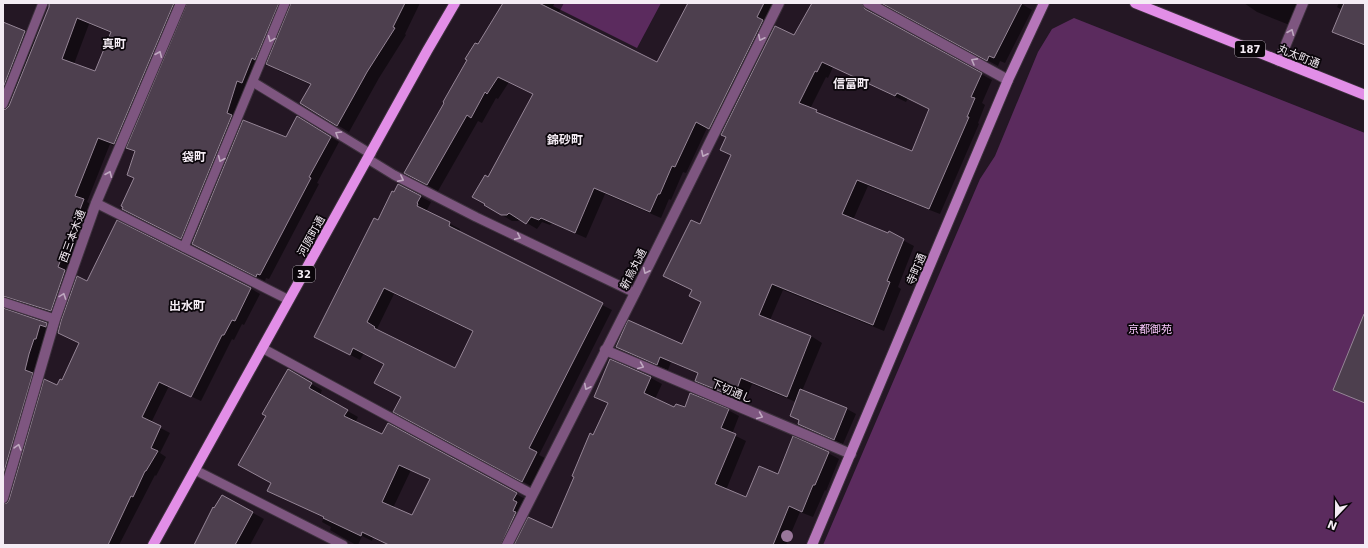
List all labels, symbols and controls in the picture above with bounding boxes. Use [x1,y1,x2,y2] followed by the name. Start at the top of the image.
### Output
[1286,28,1294,35] one-way arrow
[758,34,766,41] one-way arrow
[267,36,275,43] one-way arrow
[102,37,126,51] district label: 真町
[1235,41,1265,57] road number: 187
[1276,42,1322,71] street label: 丸太町通
[155,51,163,58] one-way arrow
[971,58,978,65] one-way arrow
[833,77,869,91] district label: 信富町
[335,131,342,138] one-way arrow
[546,133,583,147] district label: 錦砂町
[181,150,206,164] district label: 袋町
[701,150,709,158] one-way arrow
[217,156,225,163] one-way arrow
[104,171,112,178] one-way arrow
[397,174,405,182] one-way arrow
[57,208,88,264] street label: 西三本木通
[295,214,328,259] street label: 河原町通
[514,232,521,240] one-way arrow
[618,247,649,292] street label: 新烏丸通
[904,251,929,287] street label: 寺町通
[293,266,315,282] road number: 32
[643,267,651,274] one-way arrow
[59,292,67,299] one-way arrow
[169,299,205,313] district label: 出水町
[1128,323,1172,336] park label: 京都御苑
[637,361,644,369] one-way arrow
[709,377,755,406] street label: 下切通し
[584,382,591,390] one-way arrow
[756,411,764,419] one-way arrow
[13,444,22,451] one-way arrow
[1316,496,1356,536] north arrow
[1326,517,1339,533] text: N

